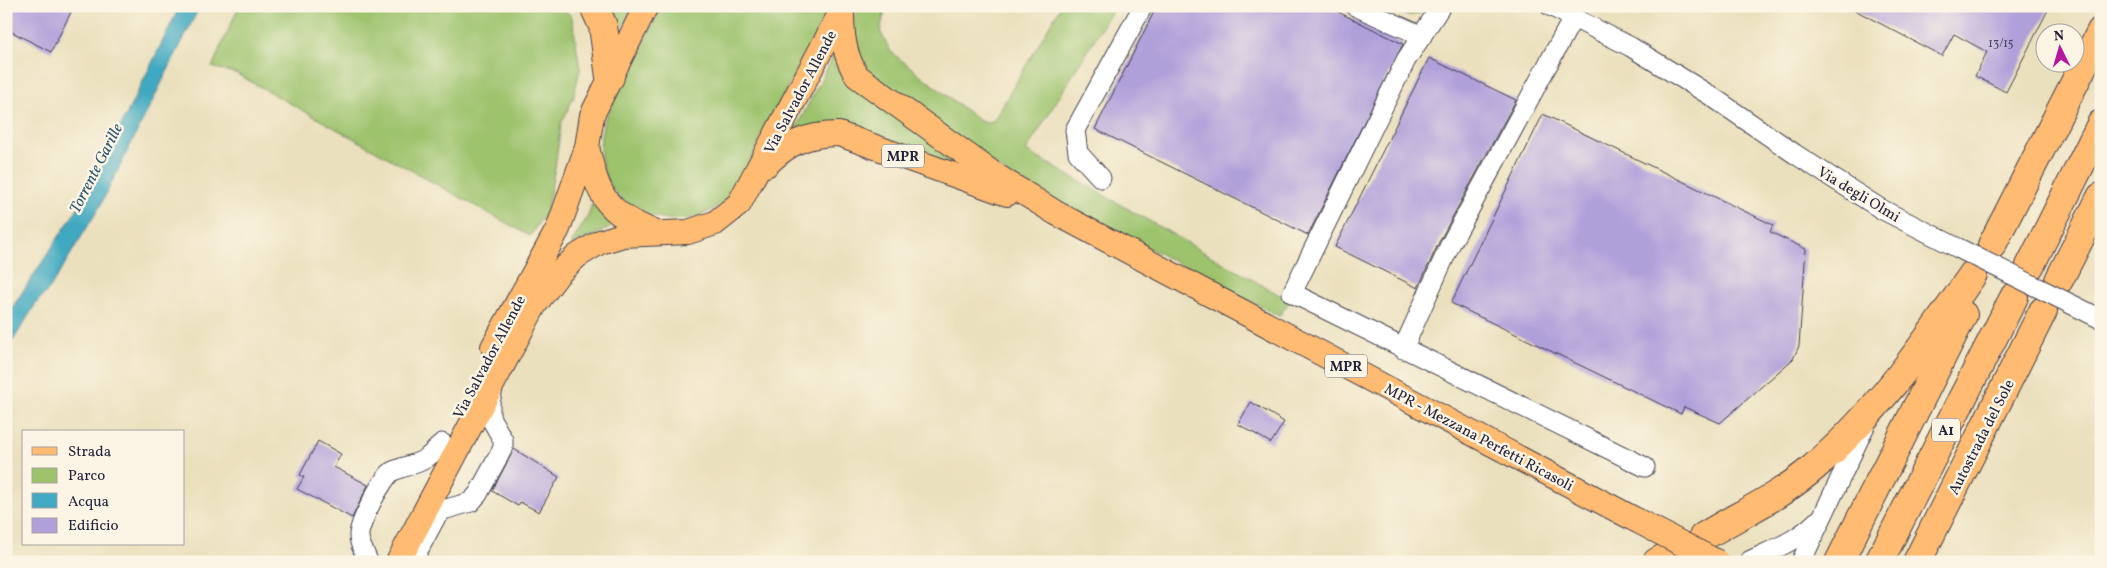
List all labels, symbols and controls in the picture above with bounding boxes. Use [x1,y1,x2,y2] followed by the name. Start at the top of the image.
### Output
[2034,22,2084,72] north arrow
[760,27,843,158] street label: Via Salvador Allende
[2053,27,2065,46] text: N
[1988,36,2014,52] house number: 13/15
[65,120,129,217] water label: Torrente Garille
[882,144,924,168] road number: MPR
[1813,162,1904,228] street label: Via degli Olmi
[449,292,532,423] street label: Via Salvador Allende
[1325,354,1367,378] road number: MPR
[1944,376,2021,499] street label: Autostrada del Sole
[1380,379,1577,497] street label: MPR - Mezzana Perfetti Ricasoli
[1932,418,1960,442] road number: A1
[22,430,185,546] legend
[68,442,111,463] text: Strada
[68,466,105,487] text: Parco
[68,492,109,513] text: Acqua
[68,516,119,537] text: Edificio

